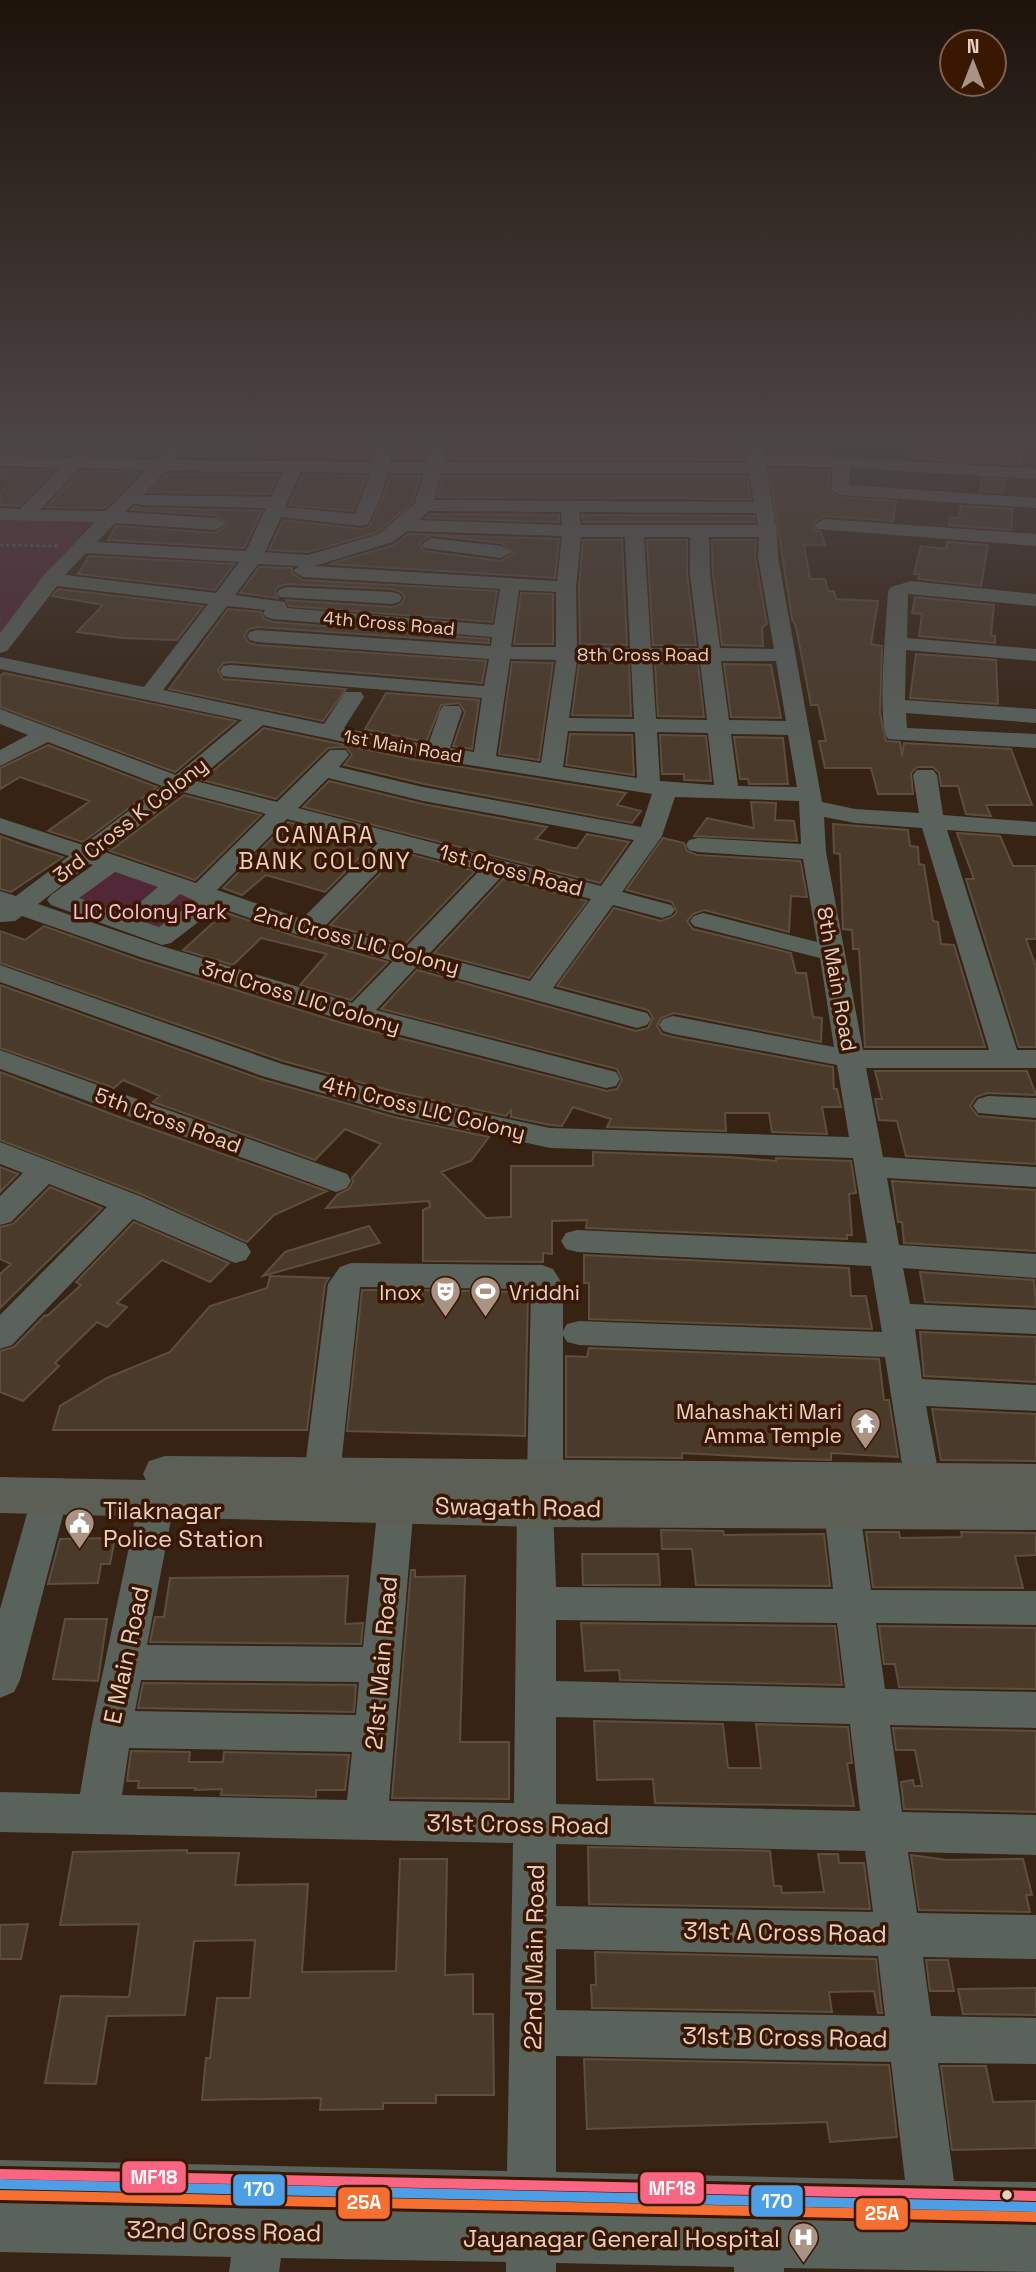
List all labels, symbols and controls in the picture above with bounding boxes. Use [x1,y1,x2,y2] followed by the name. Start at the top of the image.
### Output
[938,28,1008,98] north arrow
[967,34,979,59] text: N
[322,606,456,640] street label: 4th Cross Road
[577,643,709,666] street label: 8th Cross Road
[342,724,464,768] street label: 1st Main Road
[47,751,213,889] street label: 3rd Cross K Colony
[238,820,412,876] district label: CANARA BANK COLONY
[436,838,586,902] street label: 1st Cross Road
[73,898,227,925] park label: LIC Colony Park
[251,900,463,980] street label: 2nd Cross LIC Colony
[811,905,863,1053] street label: 8th Main Road
[198,954,404,1040] street label: 3rd Cross LIC Colony
[320,1070,528,1146] street label: 4th Cross LIC Colony
[91,1081,245,1159] street label: 5th Cross Road
[428,1275,462,1319] theatre icon: Inox
[469,1275,503,1319] sports icon: Vriddhi
[379,1279,422,1306] place label: Inox
[509,1279,580,1306] place label: Vriddhi
[676,1398,842,1449] place label: Mahashakti Mari Amma Temple
[848,1406,882,1450] temple icon: Mahashakti Mari Amma Temple
[434,1490,602,1524] street label: Swagath Road
[103,1495,264,1554] place label: Tilaknagar Police Station
[63,1507,97,1551] public building icon: Tilaknagar Police Station
[358,1575,404,1751] street label: 21st Main Road
[96,1583,156,1727] street label: E Main Road
[426,1807,610,1841] street label: 31st Cross Road
[517,1864,551,2050] street label: 22nd Main Road
[683,1915,887,1949] street label: 31st A Cross Road
[682,2020,888,2054] street label: 31st B Cross Road
[121,2160,187,2194] line badge: MF18
[131,2165,177,2190] text: MF18
[639,2171,705,2205] line badge: MF18
[232,2173,286,2207] line badge: 170
[649,2176,695,2201] text: MF18
[243,2177,275,2202] text: 170
[750,2184,804,2218] line badge: 170
[337,2186,391,2220] line badge: 25A
[1000,2188,1014,2202] unlabelled marker
[761,2189,793,2214] text: 170
[347,2190,381,2215] text: 25A
[855,2197,909,2231] line badge: 25A
[865,2201,899,2226] text: 25A
[126,2214,322,2248] street label: 32nd Cross Road
[786,2221,820,2265] hospital icon: Jayanagar General Hospital
[463,2223,780,2254] place label: Jayanagar General Hospital

